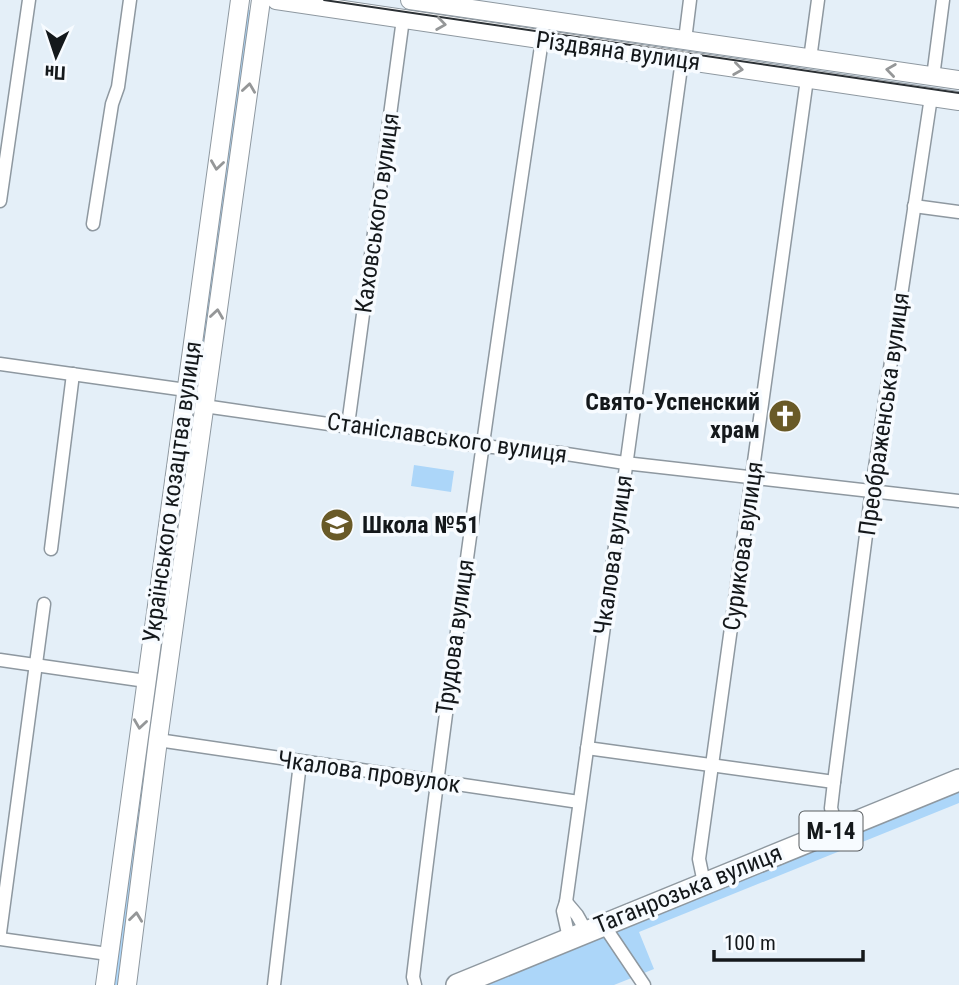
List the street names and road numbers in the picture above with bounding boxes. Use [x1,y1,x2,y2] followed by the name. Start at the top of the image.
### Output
[534,26,702,76] street label: Різдвяна вулиця
[349,111,405,315] street label: Каховського вулиця
[853,291,915,537] street label: Преображенська вулиця
[137,339,207,645] street label: Українського козацтва вулиця
[325,407,569,469] street label: Станіславського вулиця
[717,460,769,632] street label: Сурикова вулиця
[588,473,638,637] street label: Чкалова вулиця
[430,558,480,716] street label: Трудова вулиця
[276,745,463,799] street label: Чкалова провулок
[800,811,862,850] road number: М-14
[590,839,786,939] street label: Таганрозька вулиця

